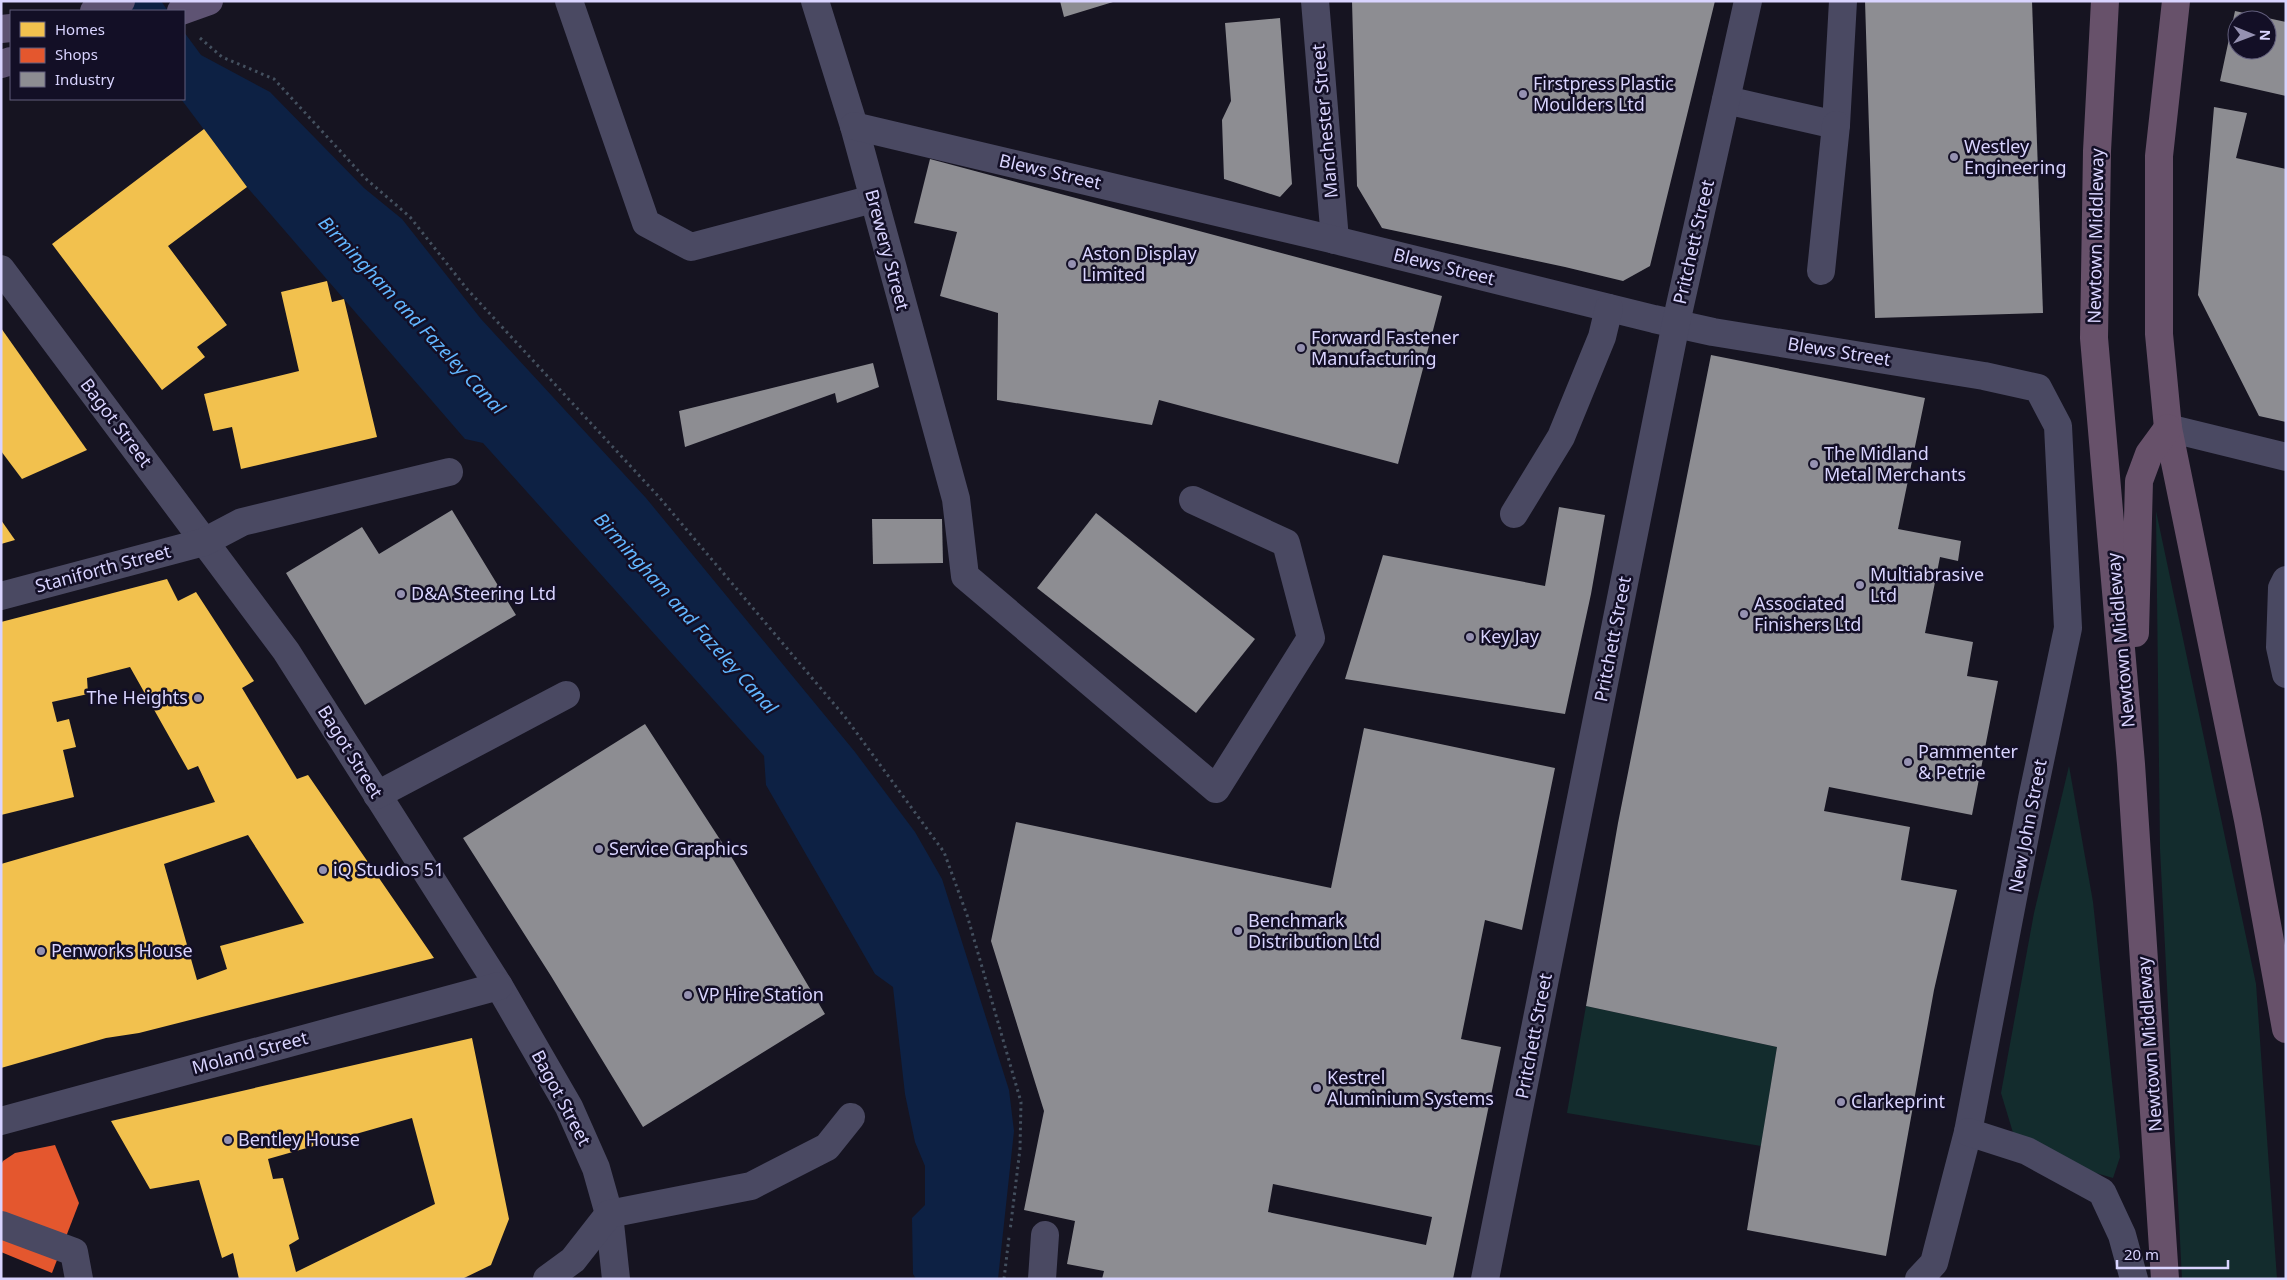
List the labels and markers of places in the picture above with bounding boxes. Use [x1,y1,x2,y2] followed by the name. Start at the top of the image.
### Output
[1533,71,1674,116] place label: Firstpress Plastic Moulders Ltd
[1517,88,1529,100] marker: Firstpress Plastic Moulders Ltd
[1964,134,2067,179] place label: Westley Engineering
[1948,151,1960,163] marker: Westley Engineering
[1082,241,1198,286] place label: Aston Display Limited
[1066,258,1078,270] marker: Aston Display Limited
[1311,325,1460,370] place label: Forward Fastener Manufacturing
[1295,342,1307,354] marker: Forward Fastener Manufacturing
[1824,441,1966,486] place label: The Midland Metal Merchants
[1808,458,1820,470] marker: The Midland Metal Merchants
[1870,562,1984,607] place label: Multiabrasive Ltd
[1854,579,1866,591] marker: Multiabrasive Ltd
[411,581,556,605] place label: D&A Steering Ltd
[395,588,407,600] marker: D&A Steering Ltd
[1754,591,1861,636] place label: Associated Finishers Ltd
[1738,608,1750,620] marker: Associated Finishers Ltd
[1480,624,1540,648] place label: Key Jay
[1464,631,1476,643] marker: Key Jay
[87,685,188,709] place label: The Heights
[192,692,204,704] marker: The Heights
[1918,739,2019,784] place label: Pammenter & Petrie
[1902,756,1914,768] marker: Pammenter & Petrie
[609,836,748,860] place label: Service Graphics
[593,843,605,855] marker: Service Graphics
[333,857,444,881] place label: iQ Studios 51
[317,864,329,876] marker: iQ Studios 51
[1248,908,1380,953] place label: Benchmark Distribution Ltd
[1232,925,1244,937] marker: Benchmark Distribution Ltd
[51,938,193,962] place label: Penworks House
[35,945,47,957] marker: Penworks House
[698,982,824,1006] place label: VP Hire Station
[682,989,694,1001] marker: VP Hire Station
[1327,1065,1494,1110] place label: Kestrel Aluminium Systems
[1311,1082,1323,1094] marker: Kestrel Aluminium Systems
[1851,1089,1946,1113] place label: Clarkeprint
[1835,1096,1847,1108] marker: Clarkeprint
[238,1127,360,1151] place label: Bentley House
[222,1134,234,1146] marker: Bentley House

